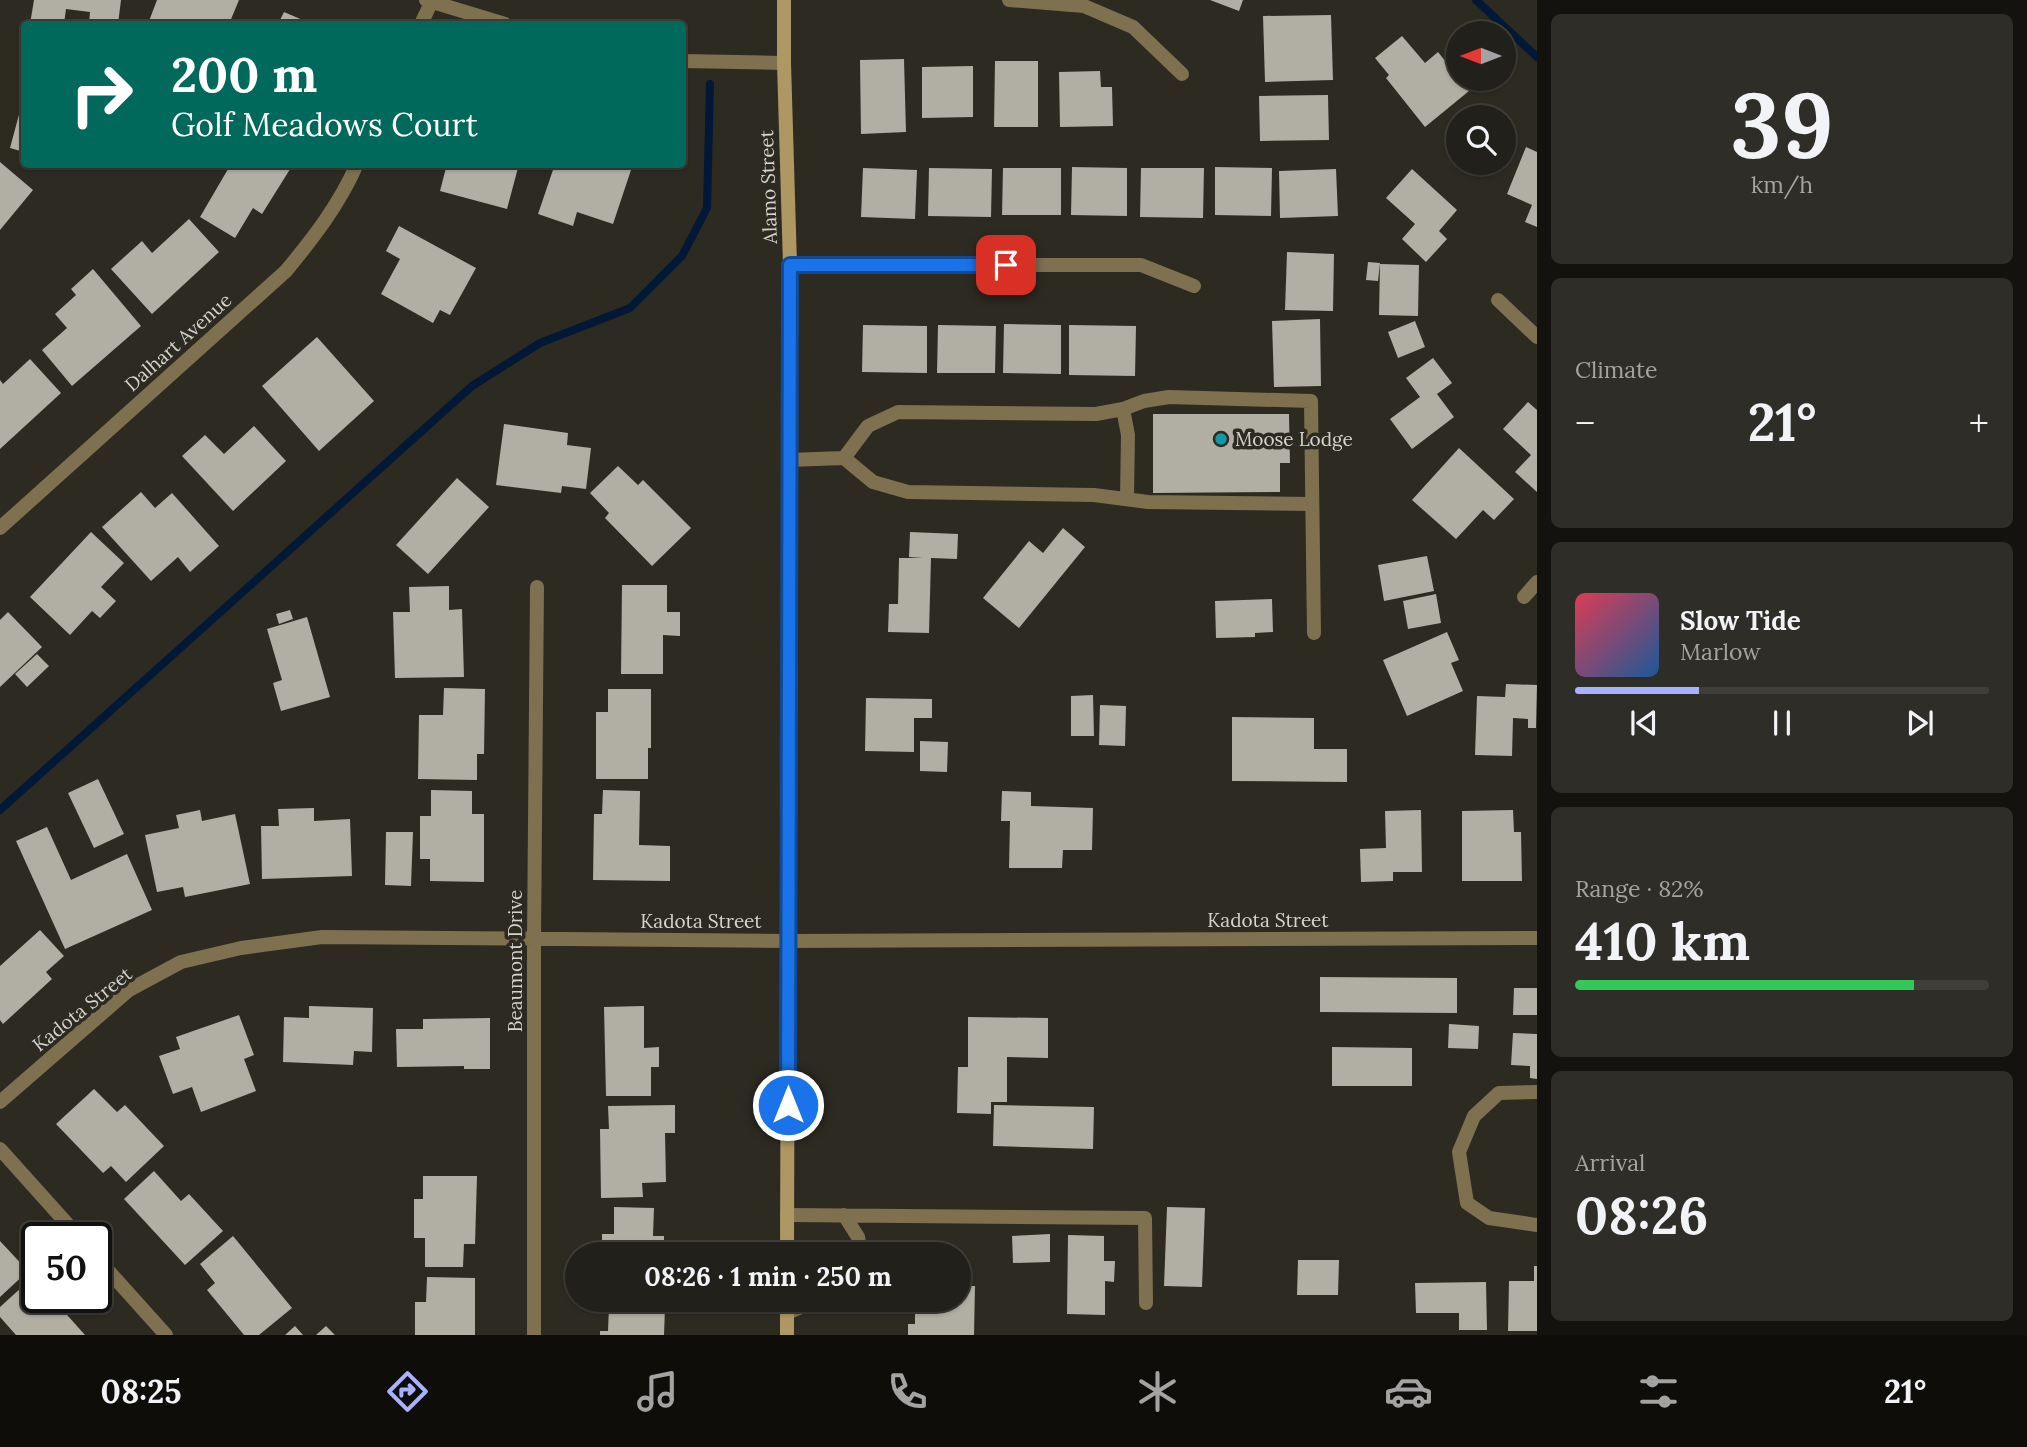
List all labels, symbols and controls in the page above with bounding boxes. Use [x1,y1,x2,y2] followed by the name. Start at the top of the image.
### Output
[1446,21,1516,91] north arrow
[1446,21,1516,175] map controls
[171,43,317,105] text: 200 m
[56,49,147,140] icon: right
[1730,66,1834,183] text: 39
[171,104,478,145] text: Golf Meadows Court
[1446,105,1516,175] button: search
[754,129,782,245] street label: Alamo Street
[1751,170,1813,199] text: km/h
[976,235,1036,295] pin
[987,246,1025,284] icon: arrive
[120,288,236,396] street label: Dalhart Avenue
[1575,355,1657,384] text: Climate
[1748,389,1816,455] text: 21°
[1575,399,1595,447] text: −
[1969,399,1989,447] text: +
[1235,427,1353,451] place label: Moose Lodge
[1213,431,1229,447] marker: Moose Lodge
[1680,604,1801,637] text: Slow Tide
[1680,637,1761,666] text: Marlow
[1625,704,1663,742] icon: previous
[1763,704,1801,742] icon: pause
[1901,704,1939,742] icon: next
[1575,874,1703,903] text: Range · 82%
[503,890,527,1032] street label: Beaumont Drive
[1207,908,1329,932] street label: Kadota Street
[1575,908,1750,974] text: 410 km
[640,909,762,933] street label: Kadota Street
[27,961,137,1056] street label: Kadota Street
[751,1068,825,1142] position arrow
[1575,1148,1645,1177] text: Arrival
[1575,1182,1708,1248] text: 08:26
[21,1222,112,1313] speed limit sign: 50
[644,1260,892,1293] text: 08:26 · 1 min · 250 m
[383,1367,432,1416] icon: directions
[633,1367,682,1416] icon: music
[883,1367,932,1416] icon: phone
[1133,1367,1182,1416] icon: climate
[1384,1367,1433,1416] icon: car
[1634,1367,1683,1416] icon: filters
[101,1371,182,1412] text: 08:25
[1884,1371,1926,1412] text: 21°

